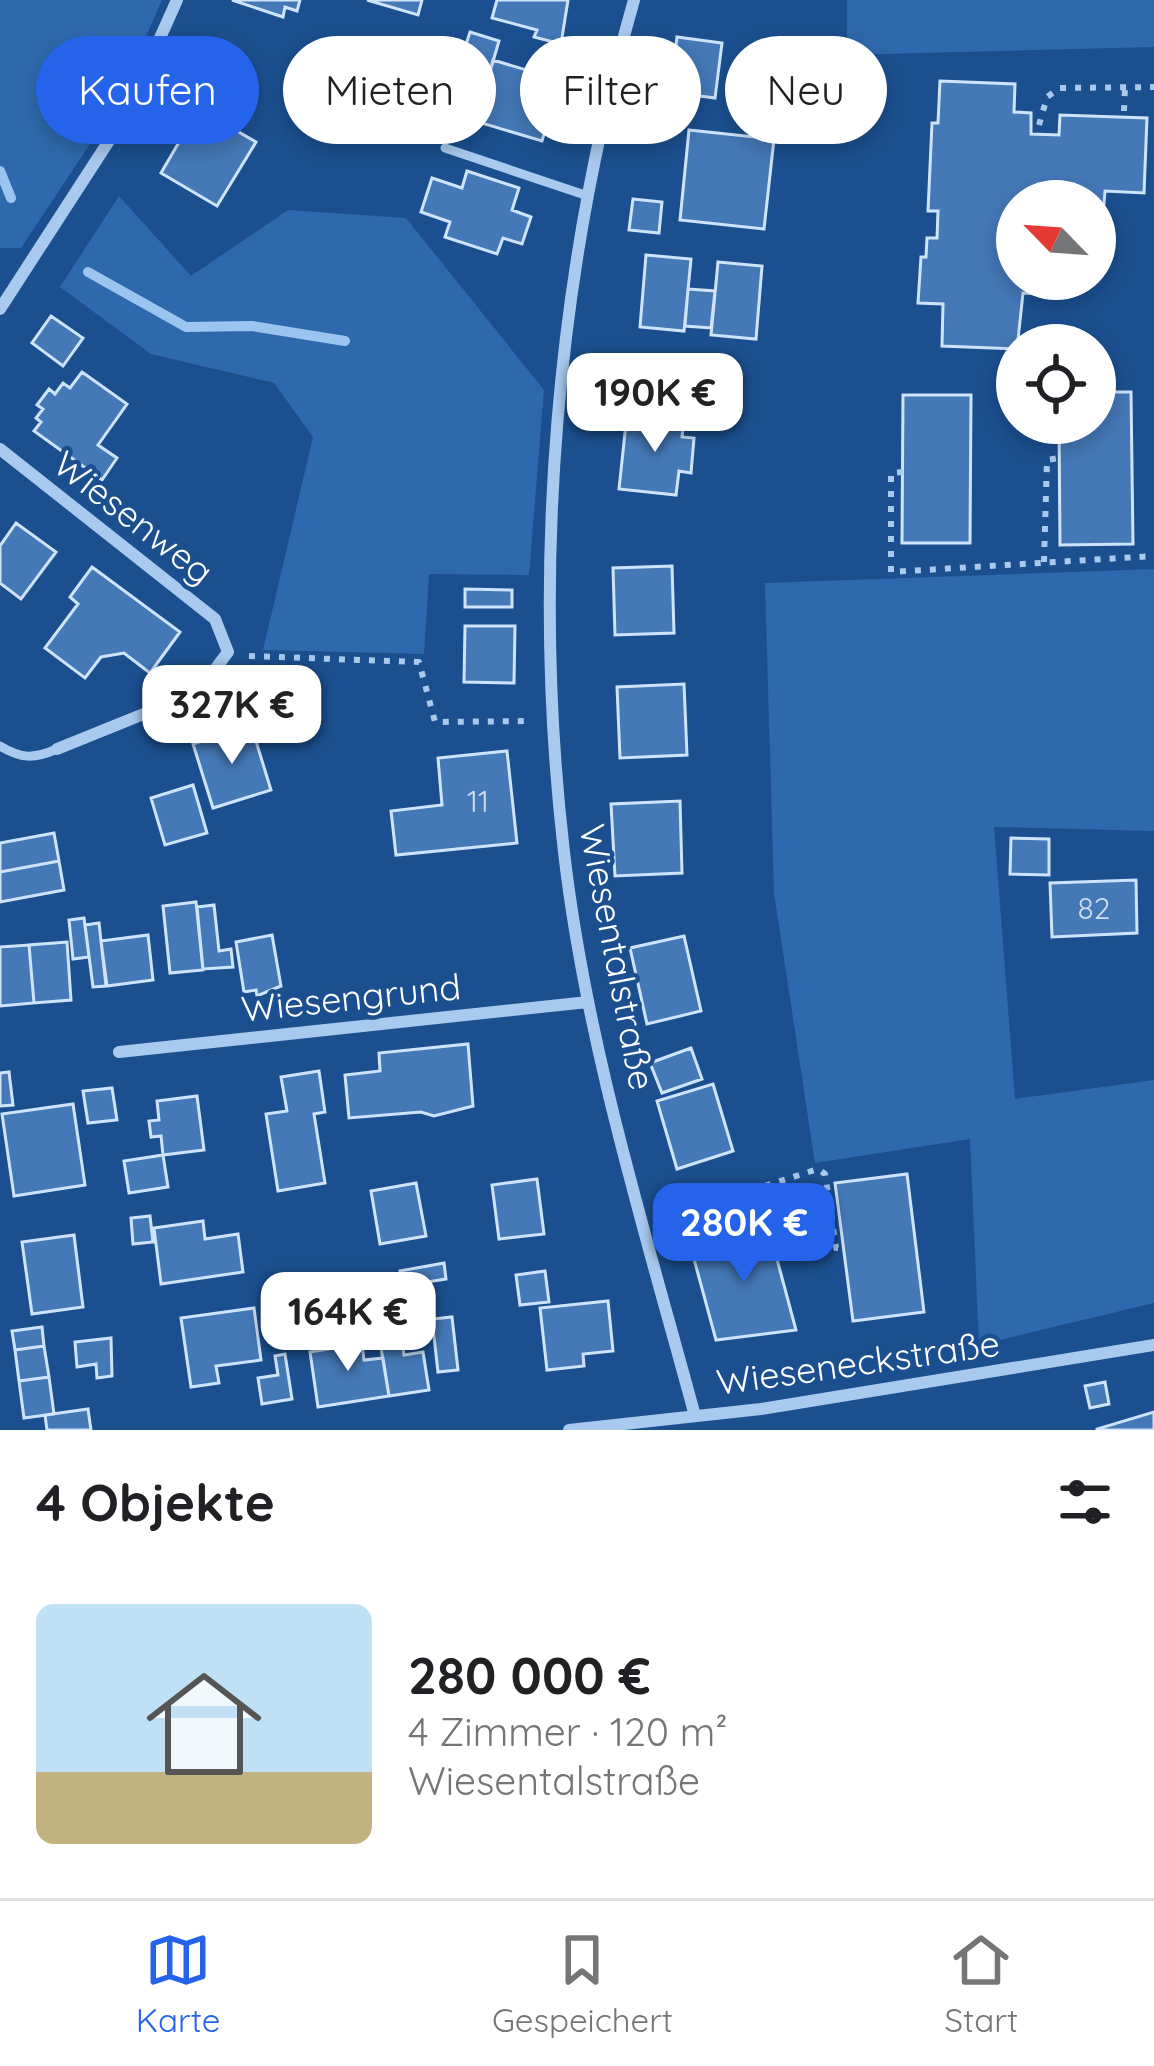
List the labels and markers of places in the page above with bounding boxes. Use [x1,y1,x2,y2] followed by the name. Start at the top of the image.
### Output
[557,353,753,455] pin: 190K €
[134,665,330,767] pin: 327K €
[646,1183,842,1285] pin: 280K €
[250,1272,446,1374] pin: 164K €

